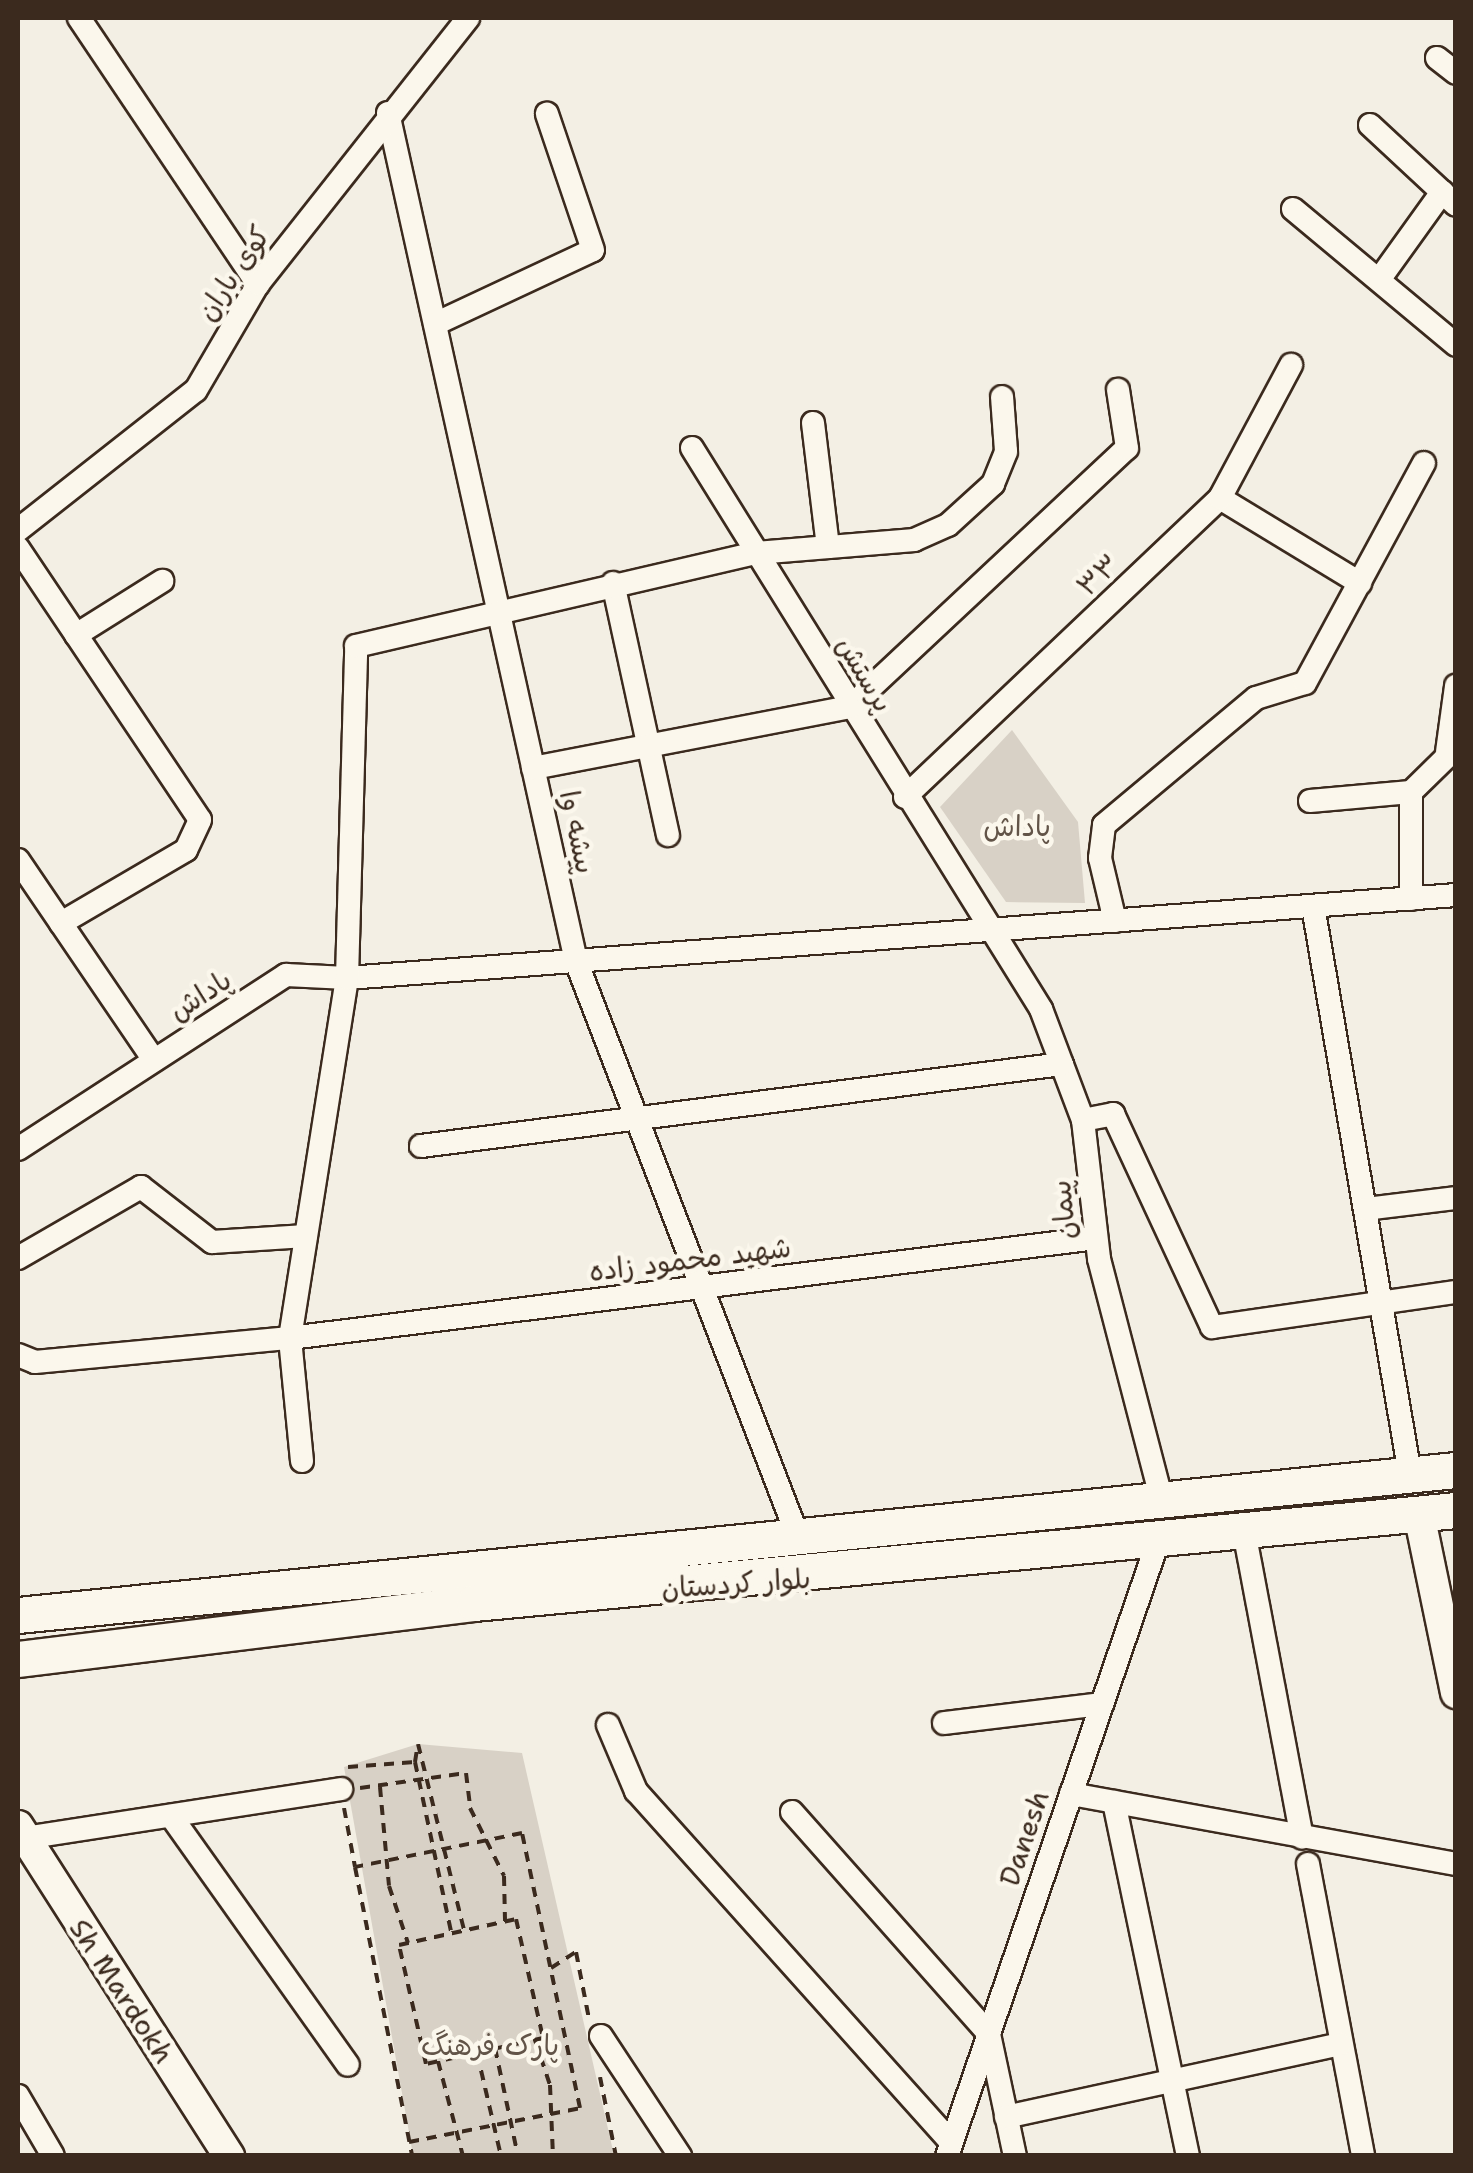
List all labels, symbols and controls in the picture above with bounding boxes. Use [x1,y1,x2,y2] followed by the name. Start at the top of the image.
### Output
[189,219,277,327] street label: کوی باران
[1070,547,1126,603] street label: ۳۳
[829,630,901,718] street label: پرستش
[553,787,603,877] street label: پیشه وا
[983,809,1051,843] park label: پاداش
[162,962,238,1028] street label: پاداش
[1043,1179,1083,1241] street label: پیمان
[587,1230,793,1288] street label: شهید محمود زاده
[660,1561,812,1605] street label: بلوار کردستان
[992,1786,1056,1890] street label: Danesh
[63,1912,181,2070] street label: Sh Mardokh
[421,2028,559,2062] park label: پارک فرهنگ

